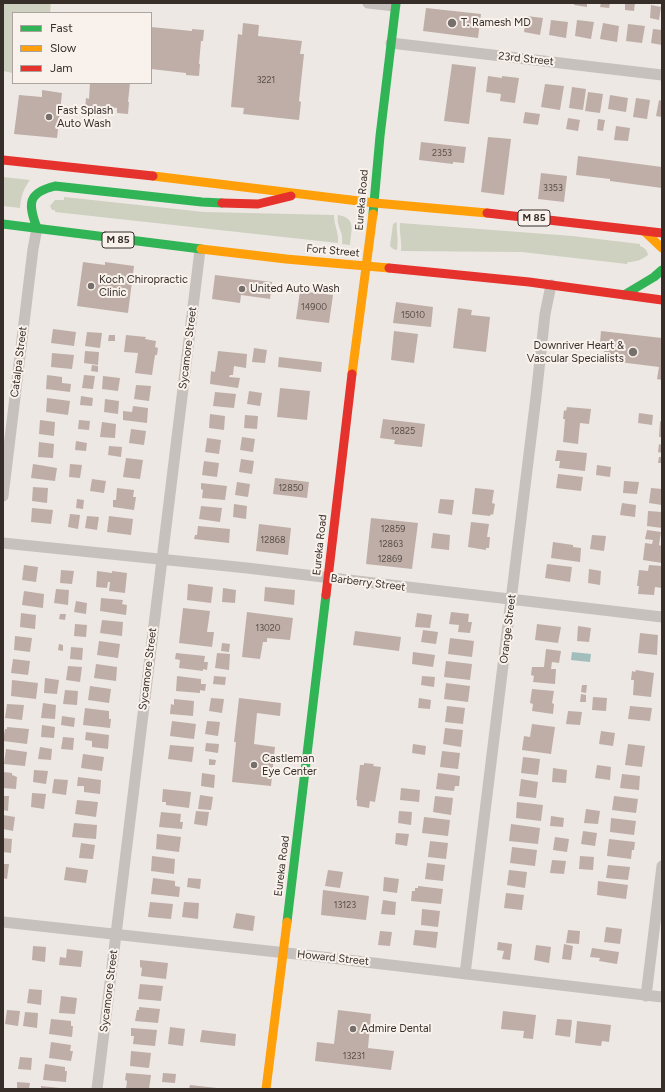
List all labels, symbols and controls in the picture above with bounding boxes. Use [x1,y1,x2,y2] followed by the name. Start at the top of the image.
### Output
[12,12,152,84] legend
[461,16,531,30] place label: T. Ramesh MD
[446,17,458,29] marker: T. Ramesh MD
[50,21,73,35] text: Fast
[50,41,76,55] text: Slow
[498,50,554,68] street label: 23rd Street
[50,61,73,75] text: Jam
[257,75,275,85] house number: 3221
[57,104,113,130] place label: Fast Splash Auto Wash
[44,112,54,122] marker: Fast Splash Auto Wash
[432,148,452,158] house number: 2353
[353,169,371,231] street label: Eureka Road
[543,183,563,193] house number: 3353
[518,210,550,226] road number: M 85
[102,232,134,248] road number: M 85
[306,242,360,260] street label: Fort Street
[99,273,188,299] place label: Koch Chiropractic Clinic
[86,281,96,291] marker: Koch Chiropractic Clinic
[250,282,340,296] place label: United Auto Wash
[237,284,247,294] marker: United Auto Wash
[301,302,327,312] house number: 14900
[176,306,200,390] street label: Sycamore Street
[401,310,425,320] house number: 15010
[8,326,30,398] street label: Catalpa Street
[527,339,624,365] place label: Downriver Heart & Vascular Specialists
[627,346,639,358] marker: Downriver Heart & Vascular Specialists
[391,426,415,436] house number: 12825
[278,483,304,493] house number: 12850
[310,514,330,576] street label: Eureka Road
[381,524,405,534] house number: 12859
[261,535,285,545] house number: 12868
[379,539,403,549] house number: 12863
[378,554,402,564] house number: 12869
[330,572,406,594] street label: Barberry Street
[497,593,519,665] street label: Orange Street
[255,623,281,633] house number: 13020
[136,627,160,711] street label: Sycamore Street
[262,752,317,778] place label: Castleman Eye Center
[249,760,259,770] marker: Castleman Eye Center
[272,835,292,897] street label: Eureka Road
[334,900,356,910] house number: 13123
[296,948,370,968] street label: Howard Street
[97,949,121,1033] street label: Sycamore Street
[361,1022,431,1036] place label: Admire Dental
[348,1024,358,1034] marker: Admire Dental
[343,1051,365,1061] house number: 13231

